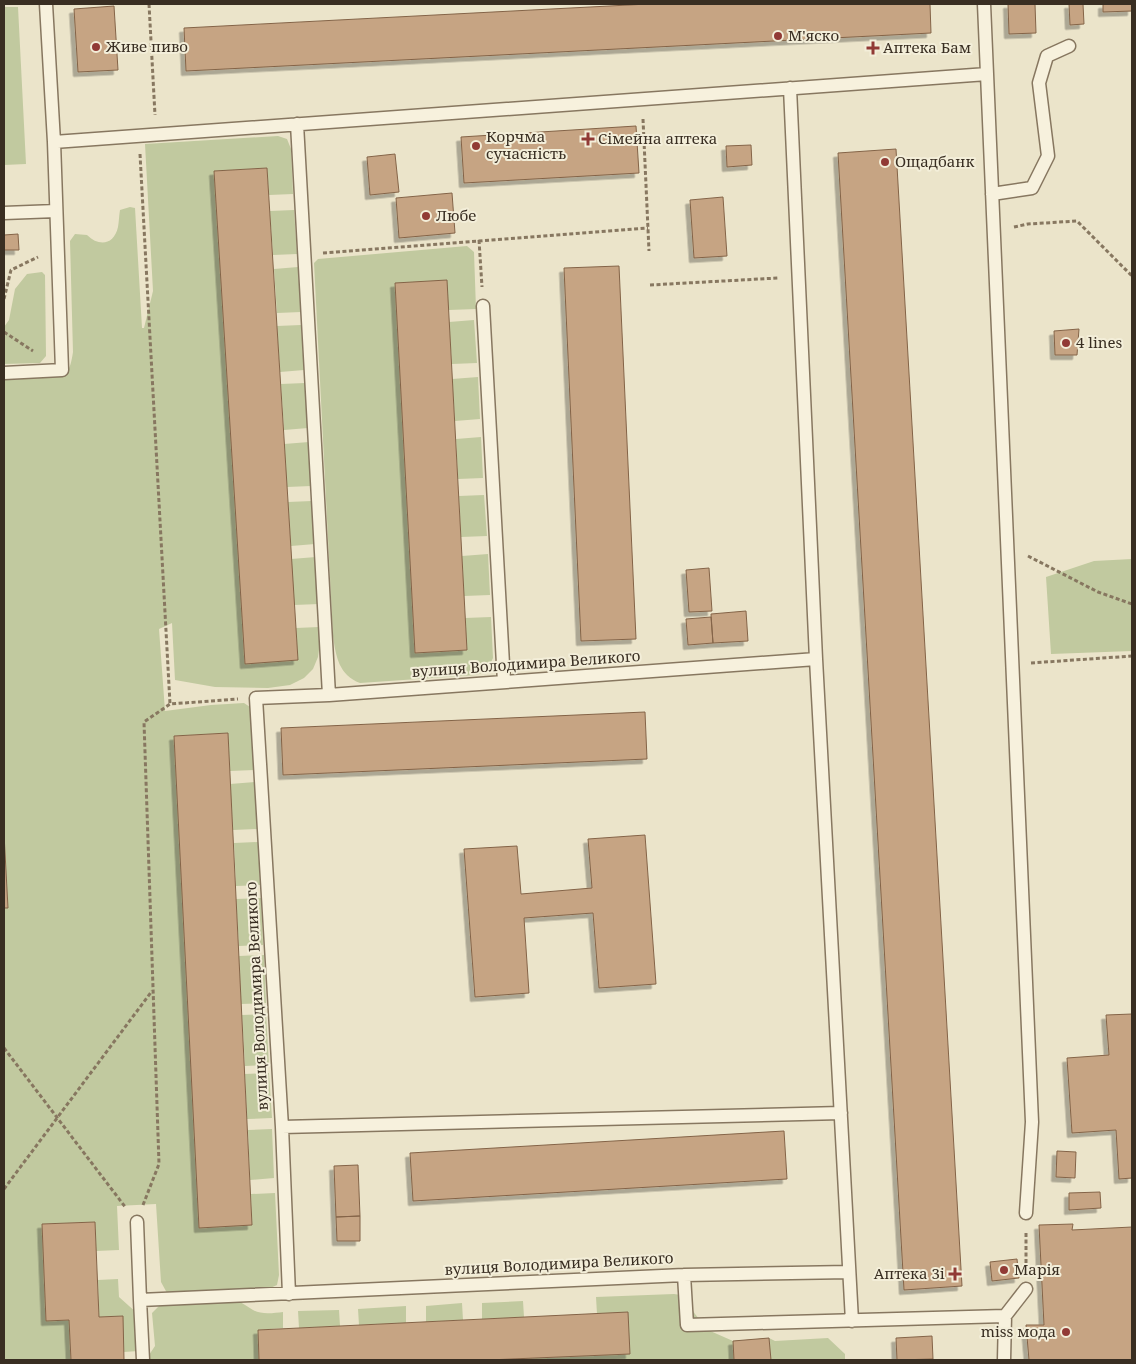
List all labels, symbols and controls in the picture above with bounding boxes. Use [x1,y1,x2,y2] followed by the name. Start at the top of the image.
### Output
[788,25,839,45] place label: М'яско
[772,30,784,42] marker: М'яско
[105,36,188,56] place label: Живе пиво
[883,37,971,57] place label: Аптека Бам
[90,41,102,53] marker: Живе пиво
[867,42,879,54] marker: Аптека Бам
[486,126,566,163] place label: Корчма сучасність
[598,128,717,148] place label: Сімейна аптека
[582,133,594,145] marker: Сімейна аптека
[470,140,482,152] marker: Корчма сучасність
[895,151,974,171] place label: Ощадбанк
[879,156,891,168] marker: Ощадбанк
[436,205,476,225] place label: Любе
[420,210,432,222] marker: Любе
[1076,332,1122,352] place label: 4 lines
[1060,337,1072,349] marker: 4 lines
[411,645,641,681] street label: вулиця Володимира Великого
[240,881,272,1111] street label: вулиця Володимира Великого
[444,1247,674,1279] street label: вулиця Володимира Великого
[1014,1259,1060,1279] place label: Марія
[874,1263,945,1283] place label: Аптека 3і
[998,1264,1010,1276] marker: Марія
[949,1268,961,1280] marker: Аптека 3і
[981,1321,1056,1341] place label: miss мода
[1060,1326,1072,1338] marker: miss мода

